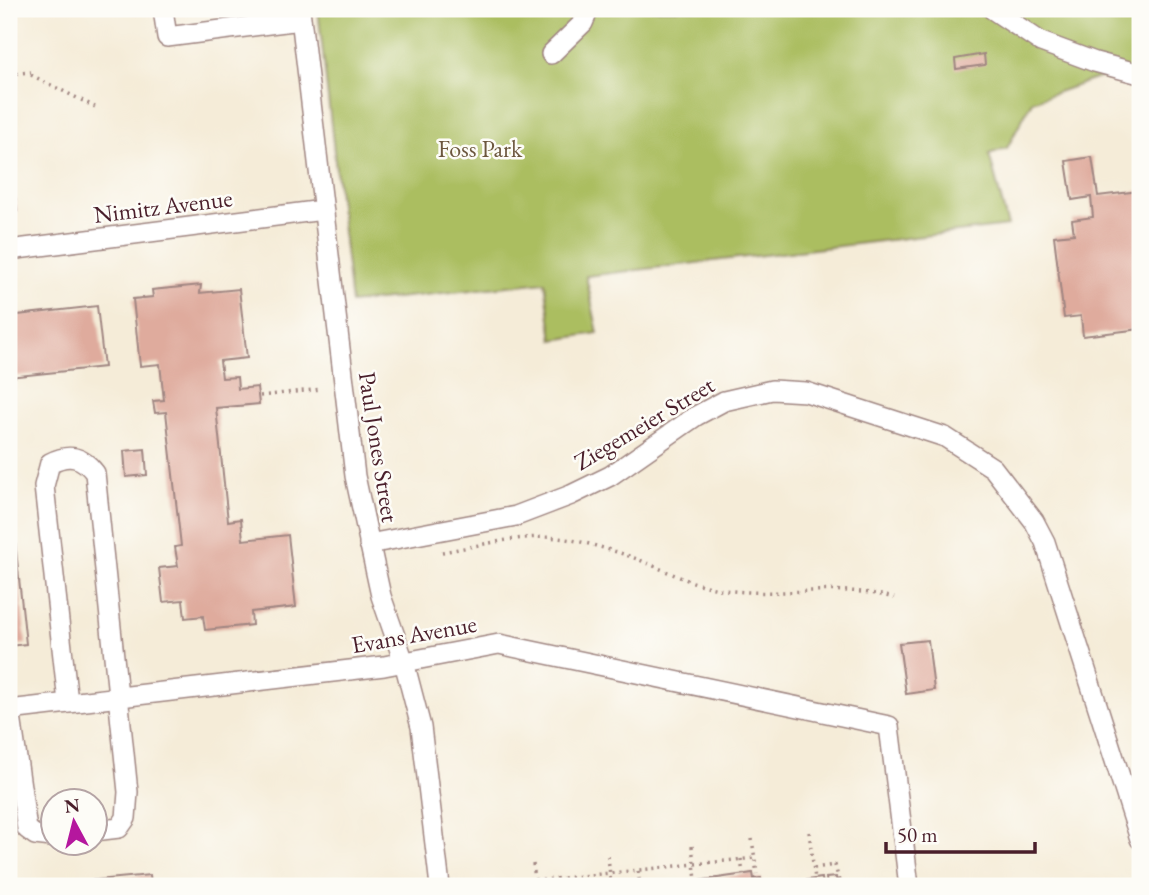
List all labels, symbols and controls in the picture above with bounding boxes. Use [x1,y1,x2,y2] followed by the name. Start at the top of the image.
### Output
[438,133,523,164] park label: Foss Park
[92,182,234,230] street label: Nimitz Avenue
[352,369,406,525] street label: Paul Jones Street
[568,369,720,477] street label: Ziegemeier Street
[349,608,479,660] street label: Evans Avenue
[38,786,108,856] north arrow
[63,792,82,819] text: N
[886,811,1035,855] scale bar
[897,821,938,848] text: 50 m

